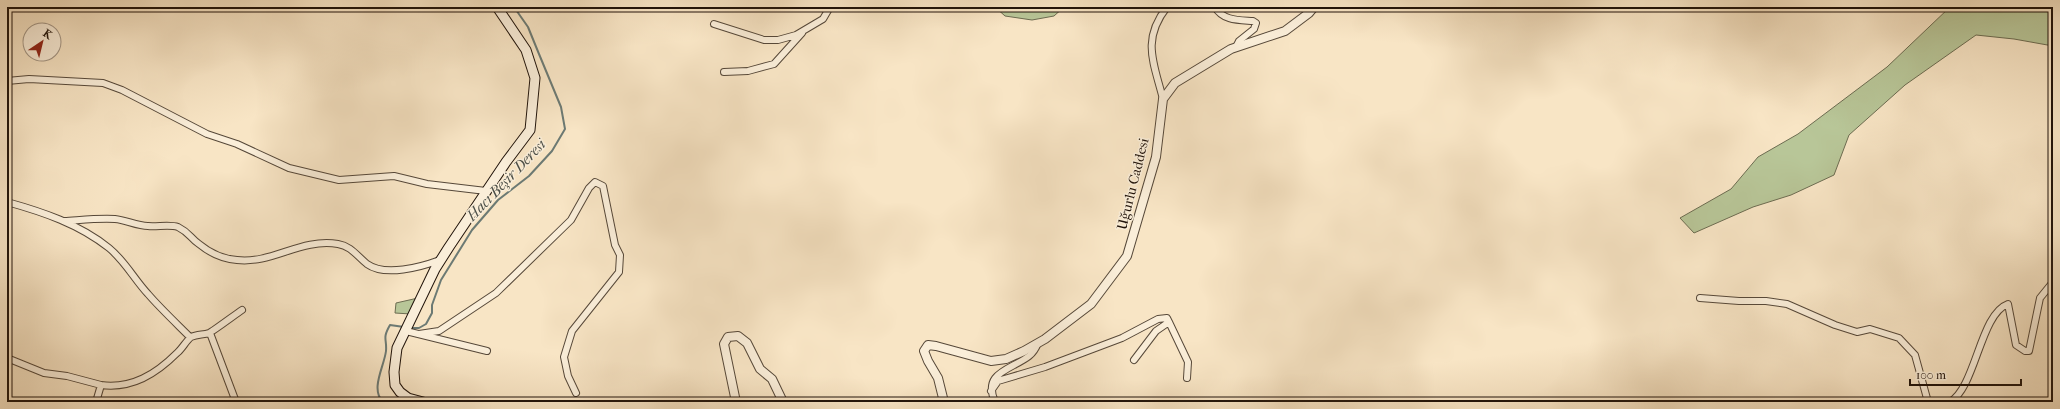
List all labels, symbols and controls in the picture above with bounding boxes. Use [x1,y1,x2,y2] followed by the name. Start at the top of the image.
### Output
[22,22,62,62] north arrow
[40,27,55,42] text: K
[462,134,551,225] water label: Hacı Beşir Deresi
[1113,136,1153,232] street label: Uğurlu Caddesi
[1910,361,2021,387] scale bar
[1916,368,1946,382] text: 100 m

